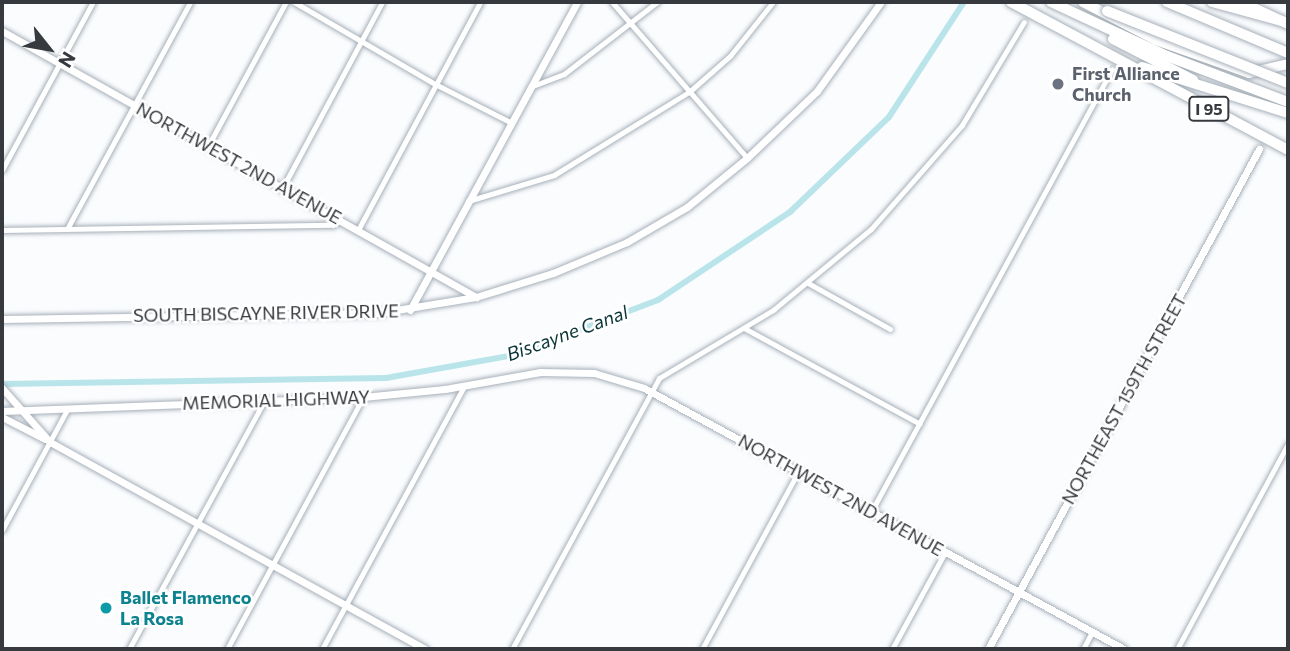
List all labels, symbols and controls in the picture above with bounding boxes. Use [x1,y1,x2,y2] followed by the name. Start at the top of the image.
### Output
[14,14,84,84] north arrow
[54,48,81,72] text: N
[1072,63,1180,106] place label: First Alliance Church
[1050,76,1066,92] marker: First Alliance Church
[1188,96,1230,122] road number: I 95
[133,98,345,228] street label: NORTHWEST 2ND AVENUE
[1057,290,1191,508] street label: NORTHEAST 159TH STREET
[133,300,399,326] street label: SOUTH BISCAYNE RIVER DRIVE
[503,300,631,366] water label: Biscayne Canal
[182,386,370,414] street label: MEMORIAL HIGHWAY
[735,430,947,560] street label: NORTHWEST 2ND AVENUE
[120,587,252,630] place label: Ballet Flamenco La Rosa
[98,600,114,616] marker: Ballet Flamenco La Rosa

